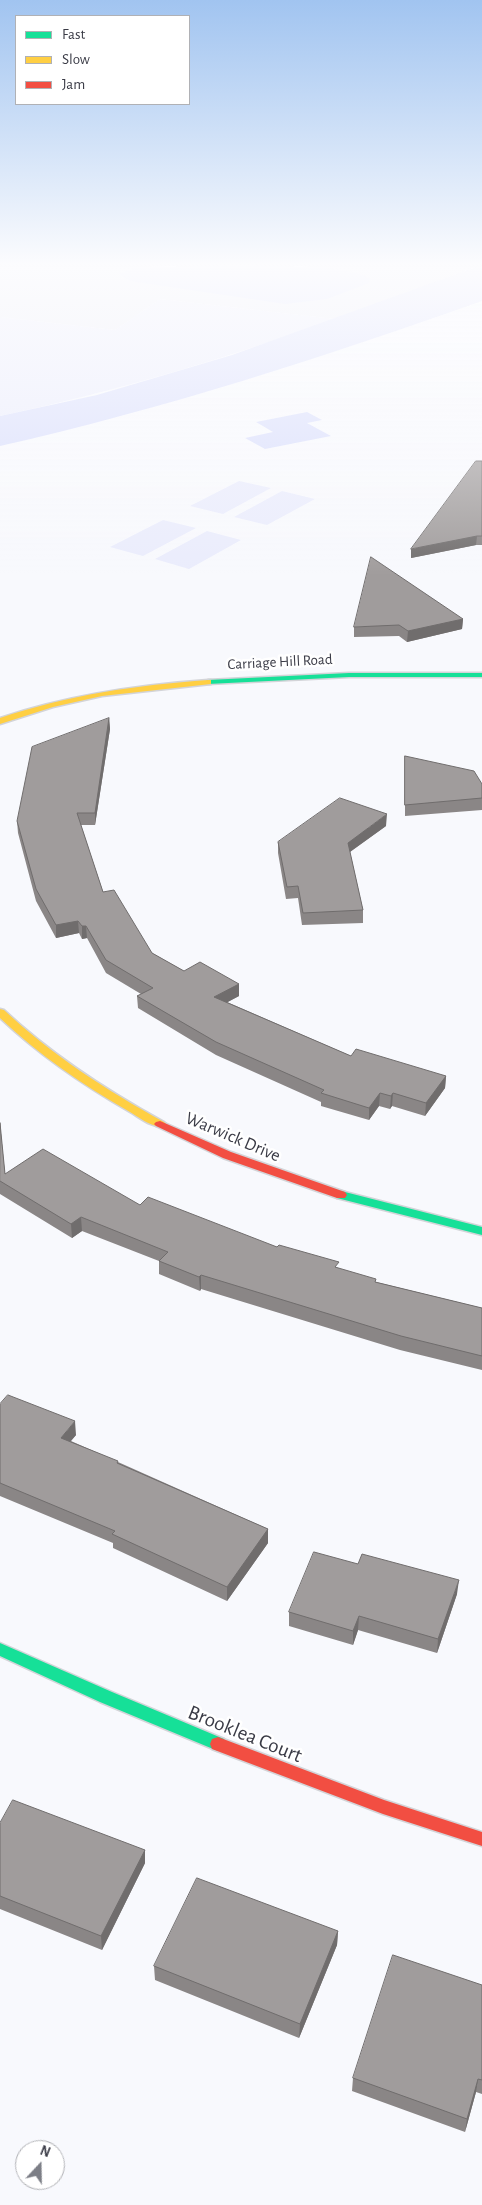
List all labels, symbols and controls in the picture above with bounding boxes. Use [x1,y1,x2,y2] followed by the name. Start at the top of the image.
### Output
[15,15,190,105] legend
[62,27,85,42] text: Fast
[62,52,90,67] text: Slow
[62,77,85,92] text: Jam
[227,650,333,674] street label: Carriage Hill Road
[182,1107,284,1167] street label: Warwick Drive
[184,1700,306,1768] street label: Brooklea Court
[15,2140,65,2190] north arrow
[38,2144,52,2160] text: N

